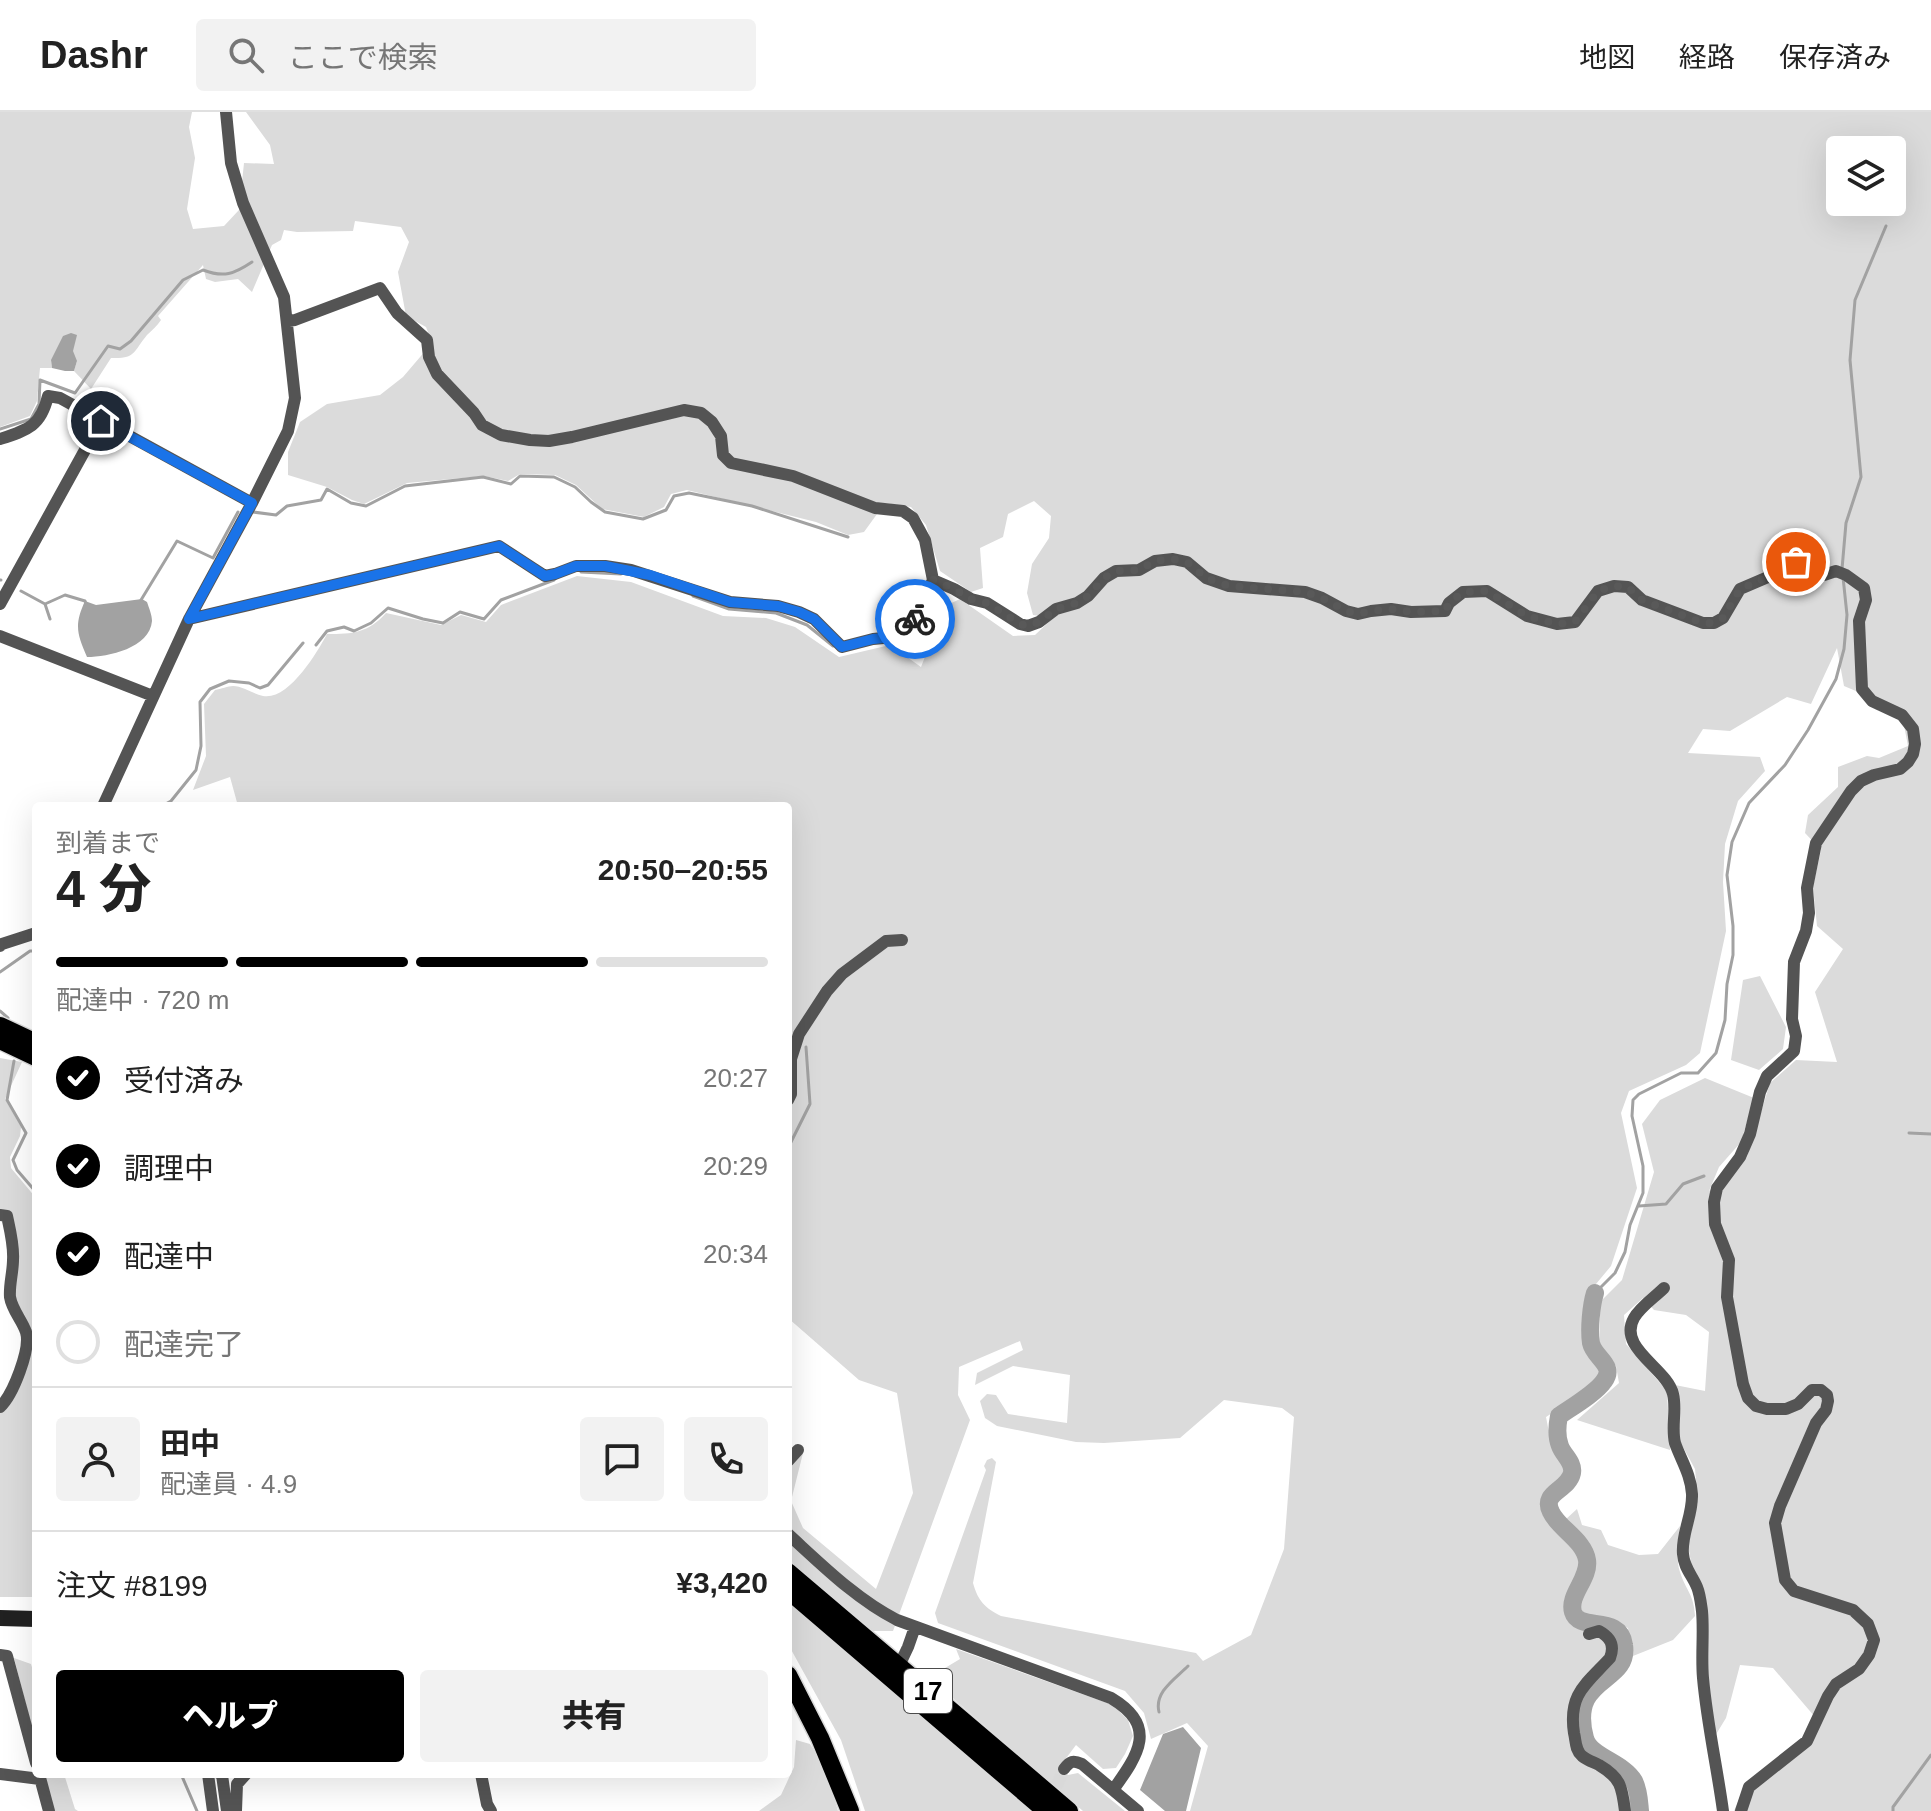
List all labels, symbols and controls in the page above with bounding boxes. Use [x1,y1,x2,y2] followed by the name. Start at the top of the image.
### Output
[196,19,756,91] search box
[224,33,268,77] icon: search
[40,34,148,76] text: Dashr
[288,41,438,74] text: ここで検索
[1579,42,1635,73] text: 地図
[1679,42,1735,73] text: 経路
[1779,42,1891,73] text: 保存済み
[1826,136,1906,216] map controls
[1826,136,1906,216] button: layers
[67,387,135,455] pin
[79,399,123,443] icon: home
[1762,528,1830,596] pin
[1774,540,1818,584] icon: bag
[875,579,955,659] courier
[893,597,937,641] icon: bike
[56,828,160,858] text: 到着まで
[598,853,768,886] text: 20:50–20:55
[56,860,151,918] text: 4 分
[56,985,229,1015] text: 配達中 · 720 m
[56,1056,100,1100] icon: check
[703,1063,768,1093] text: 20:27
[124,1064,244,1097] text: 受付済み
[56,1144,100,1188] icon: check
[703,1151,768,1181] text: 20:29
[124,1152,214,1185] text: 調理中
[56,1232,100,1276] icon: check
[703,1239,768,1269] text: 20:34
[124,1240,214,1273] text: 配達中
[124,1328,244,1361] text: 配達完了
[56,1417,140,1501] button: person
[580,1417,664,1501] button: chat
[684,1417,768,1501] button: phone
[160,1427,220,1460] text: 田中
[160,1469,297,1499] text: 配達員 · 4.9
[676,1566,768,1599] text: ¥3,420
[56,1569,208,1602] text: 注文 #8199
[904,1669,952,1713] road number: 17
[56,1670,404,1762] button: ヘルプ
[420,1670,768,1762] button: 共有

